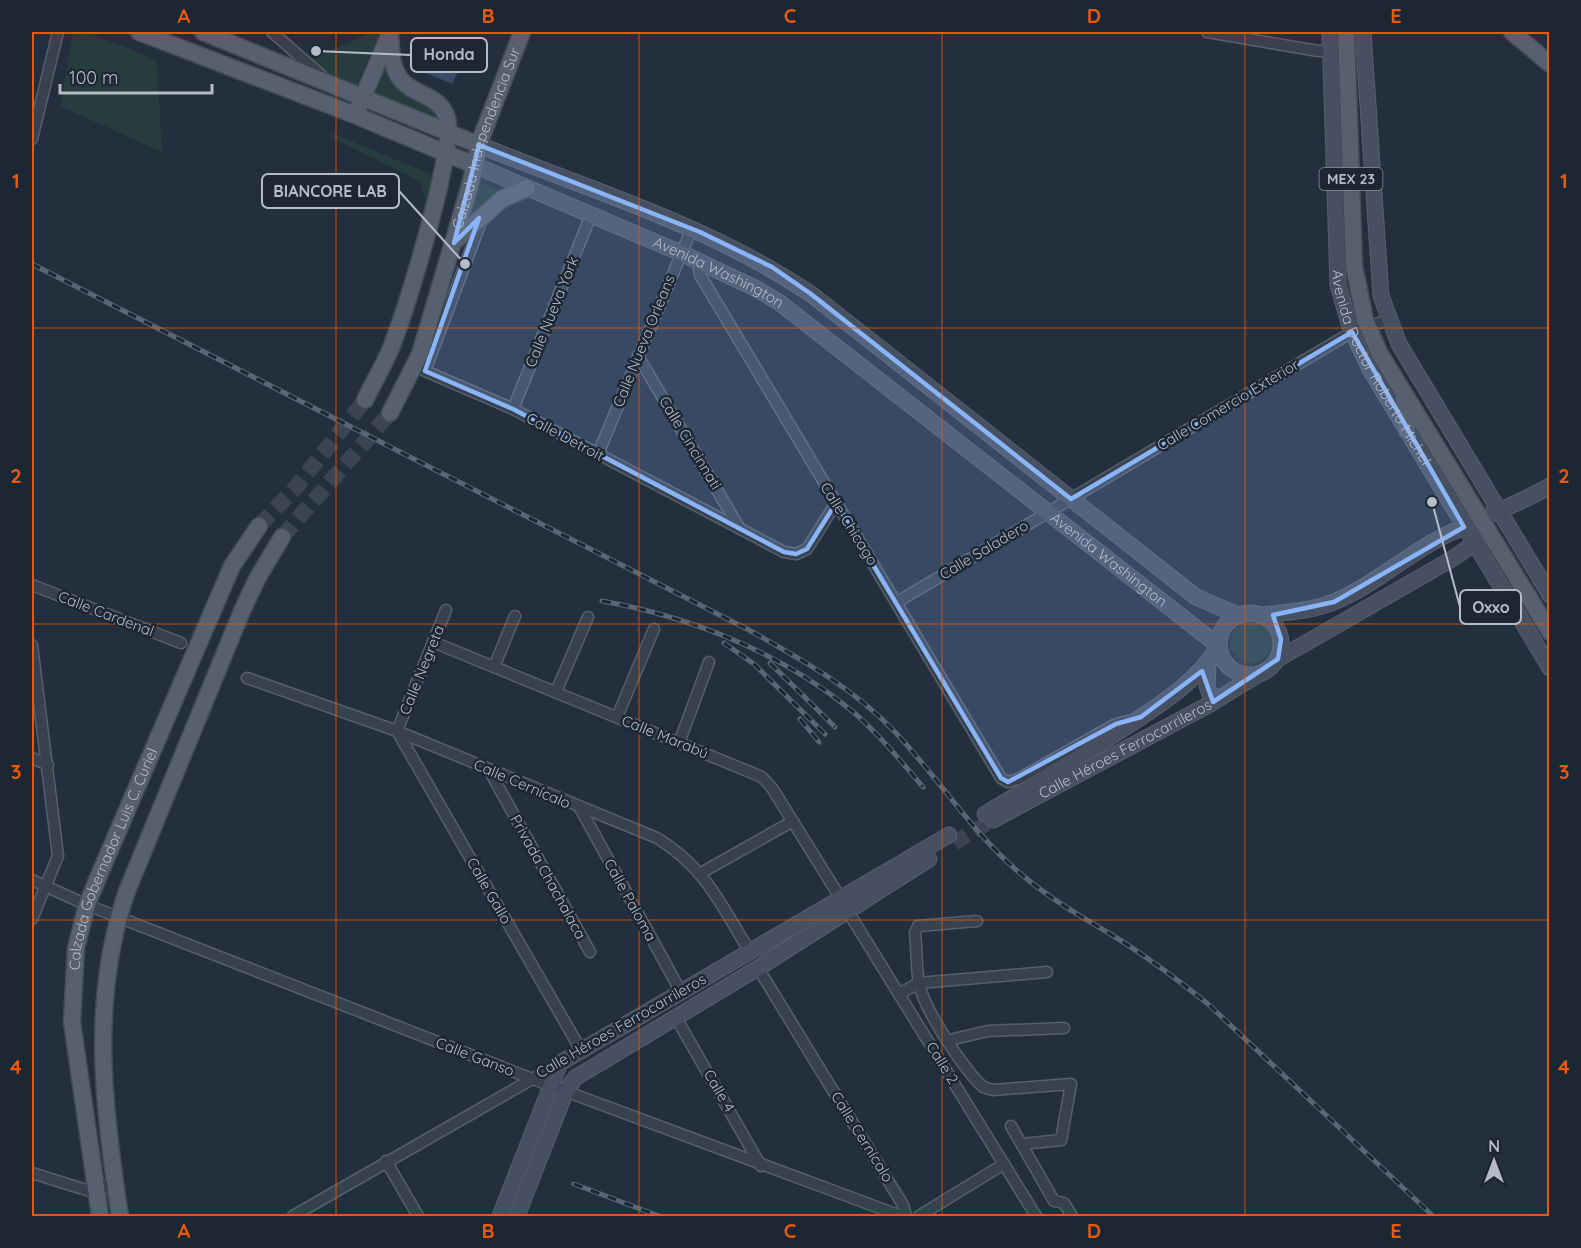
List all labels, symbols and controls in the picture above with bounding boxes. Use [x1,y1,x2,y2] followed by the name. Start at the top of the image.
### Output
[178,3,191,28] text: A
[481,3,495,28] text: B
[784,3,797,28] text: C
[1087,3,1101,28] text: D
[1390,3,1402,28] text: E
[411,38,487,72] callout: Honda
[423,44,475,64] text: Honda
[447,44,524,231] street label: Calzada Independencia Sur
[60,57,212,95] scale bar
[69,66,118,89] text: 100 m
[12,168,20,193] text: 1
[1320,168,1382,190] road number: MEX 23
[1560,168,1568,193] text: 1
[262,174,399,208] callout: BIANCORE LAB
[273,181,387,201] text: BIANCORE LAB
[650,232,787,312] street label: Avenida Washington
[521,254,582,370] street label: Calle Nueva York
[1329,270,1436,468] street label: Avenida Doctor Roberto Michel
[608,272,679,410] street label: Calle Nueva Orleans
[1153,354,1303,455] street label: Calle Comercio Exterior
[655,393,726,493] street label: Calle Cincinnati
[523,408,607,465] street label: Calle Detroit
[10,463,22,488] text: 2
[1558,463,1570,488] text: 2
[816,479,883,569] street label: Calle Chicago
[1047,508,1171,611] street label: Avenida Washington
[936,516,1032,584] street label: Calle Saladero
[55,587,157,641] street label: Calle Cardenal
[1460,590,1521,624] callout: Oxxo
[1472,597,1510,617] text: Oxxo
[395,622,448,717] street label: Calle Negreta
[1035,695,1215,803] street label: Calle Héroes Ferrocarrileros
[619,710,711,763] street label: Calle Marabú
[65,745,162,971] street label: Calzada Gobernador Luis C. Curiel
[471,755,573,812] street label: Calle Cernícalo
[11,759,21,784] text: 3
[1559,759,1569,784] text: 3
[506,811,591,942] street label: Privada Chachalaca
[463,854,516,927] street label: Calle Gallo
[600,855,661,944] street label: Calle Paloma
[532,969,709,1082] street label: Calle Héroes Ferrocarrileros
[433,1033,517,1080] street label: Calle Ganso
[922,1038,963,1087] street label: Calle 2
[10,1054,22,1079] text: 4
[1558,1054,1570,1079] text: 4
[700,1066,739,1116] street label: Calle 4
[827,1088,898,1186] street label: Calle Cernícalo
[1464,1131,1524,1191] north arrow
[1488,1136,1500,1156] text: N
[178,1218,191,1243] text: A
[481,1218,495,1243] text: B
[784,1218,797,1243] text: C
[1087,1218,1101,1243] text: D
[1390,1218,1402,1243] text: E

